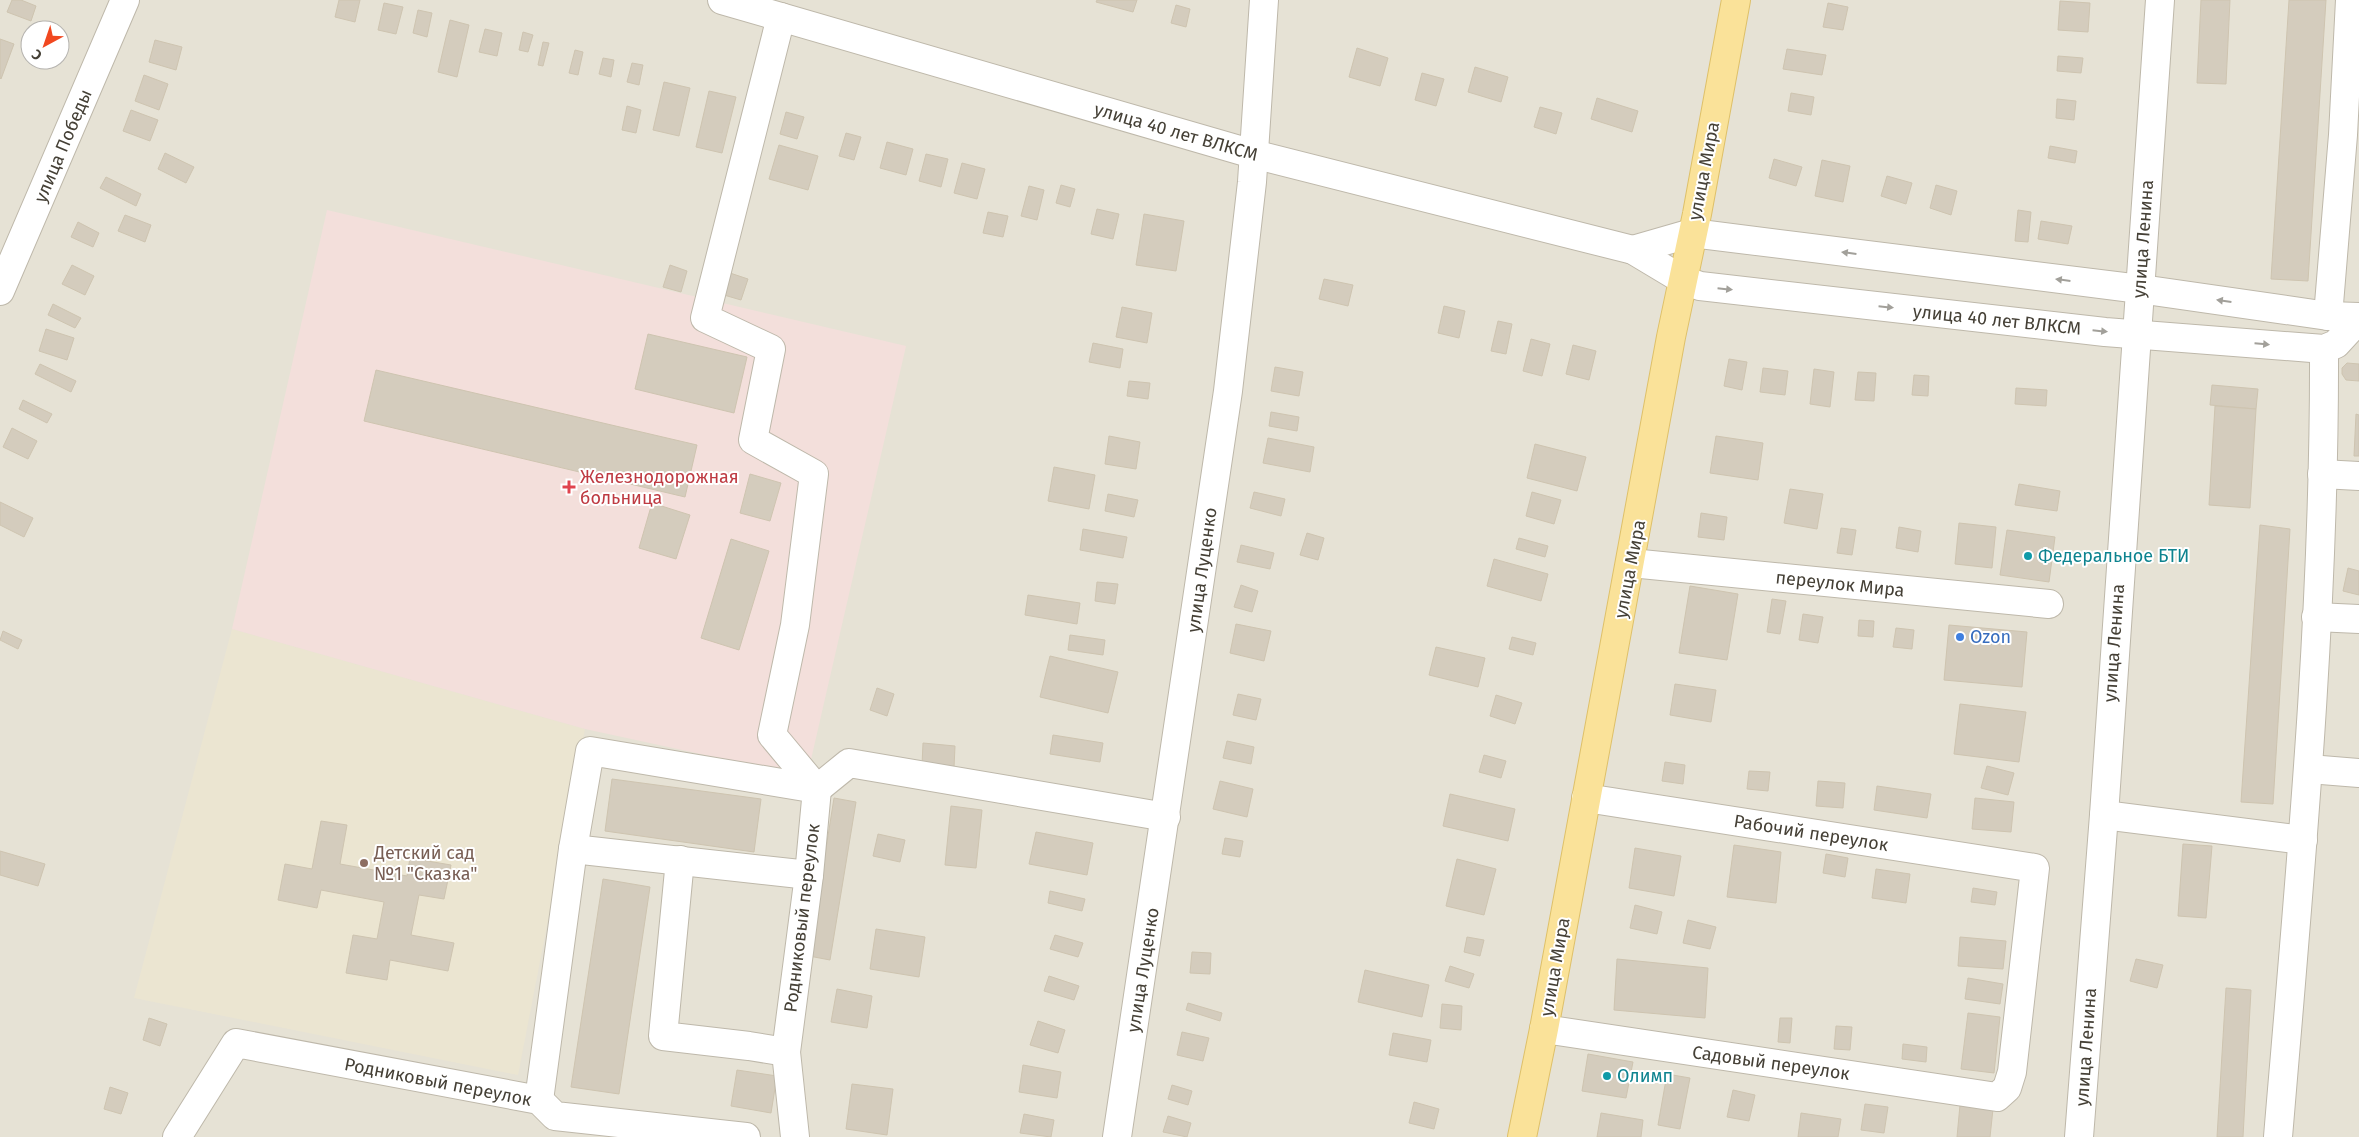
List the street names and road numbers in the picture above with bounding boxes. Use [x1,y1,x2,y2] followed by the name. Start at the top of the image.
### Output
[29,86,97,206] street label: улица Победы
[1092,98,1260,166] street label: улица 40 лет ВЛКСМ
[1684,120,1724,222] street label: улица Мира
[2128,179,2158,299] street label: улица Ленина
[1912,300,2082,340] street label: улица 40 лет ВЛКСМ
[1182,506,1222,634] street label: улица Луценко
[1610,518,1650,620] street label: улица Мира
[1774,566,1906,602] street label: переулок Мира
[2099,583,2129,703] street label: улица Ленина
[1732,810,1891,856] street label: Рабочий переулок
[779,822,825,1014] street label: Родниковый переулок
[1122,906,1164,1034] street label: улица Луценко
[1535,916,1575,1018] street label: улица Мира
[2071,987,2101,1107] street label: улица Ленина
[1691,1041,1852,1085] street label: Садовый переулок
[343,1053,534,1111] street label: Родниковый переулок

